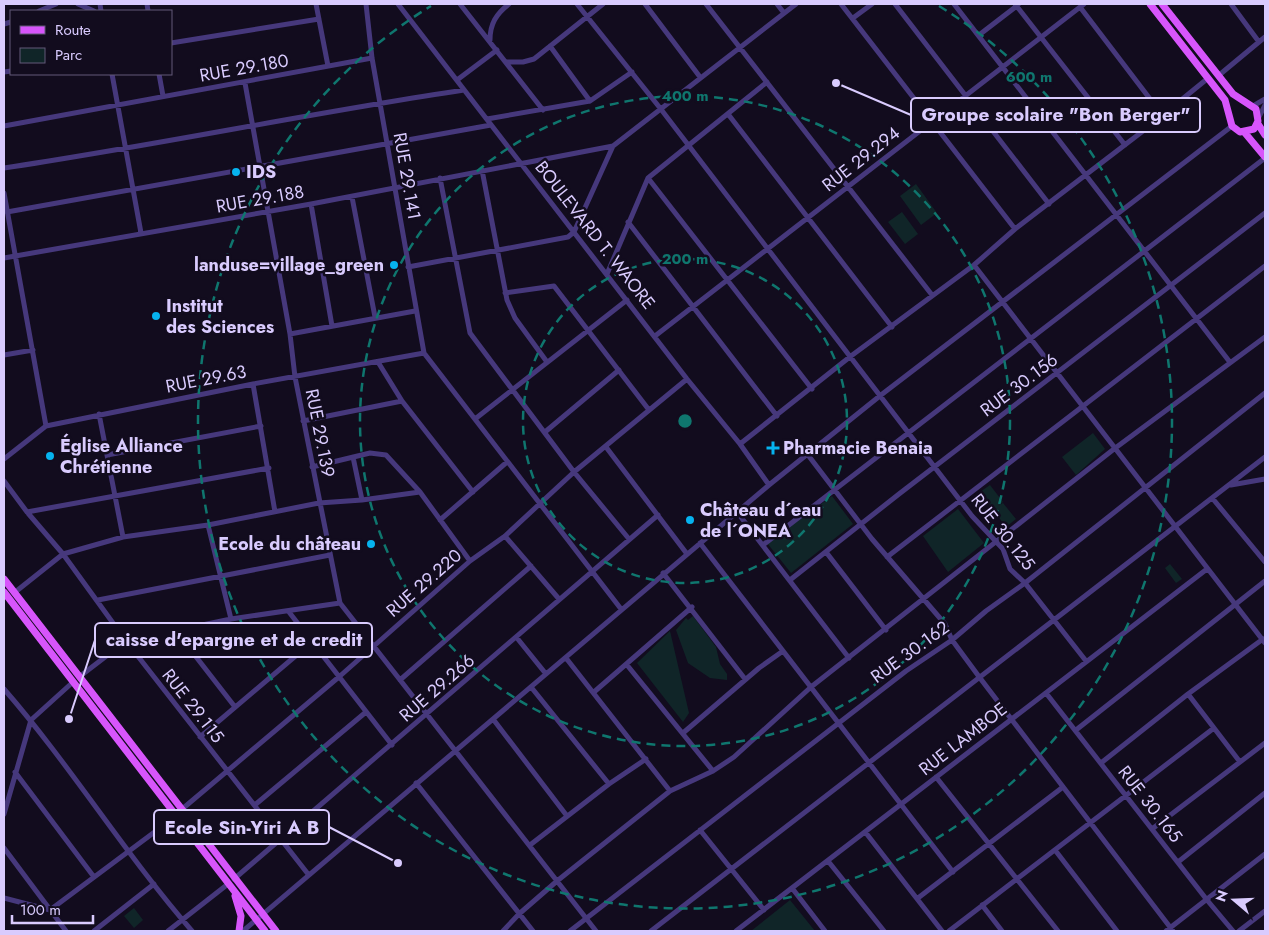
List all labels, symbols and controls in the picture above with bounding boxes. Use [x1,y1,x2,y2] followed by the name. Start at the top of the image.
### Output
[10,10,172,75] legend
[55,19,91,41] text: Route
[55,44,82,66] text: Parc
[197,47,291,89] street label: RUE 29.180
[1006,66,1052,88] text: 600 m
[661,85,709,107] text: 400 m
[911,98,1200,132] callout: Groupe scolaire "Bon Berger"
[922,101,1191,128] text: Groupe scolaire "Bon Berger"
[817,120,905,198] street label: RUE 29.294
[387,130,427,222] street label: RUE 29.141
[529,155,661,315] street label: BOULEVARD T. WAORE
[246,159,276,185] place label: IDS
[230,166,242,178] marker: IDS
[214,178,306,220] street label: RUE 29.188
[662,248,708,270] text: 200 m
[194,252,384,278] place label: landuse=village_green
[388,259,400,271] marker: landuse=village_green
[166,293,274,340] place label: Institut des Sciences
[150,310,162,322] marker: Institut des Sciences
[975,347,1063,423] street label: RUE 30.156
[163,358,249,400] street label: RUE 29.63
[299,386,341,480] street label: RUE 29.139
[676,412,694,430] centre of rings
[60,433,183,480] place label: Église Alliance Chrétienne
[783,435,933,461] place label: Pharmacie Benaia
[767,442,779,454] marker: Pharmacie Benaia
[44,450,56,462] marker: Église Alliance Chrétienne
[965,488,1041,576] street label: RUE 30.125
[700,497,821,544] place label: Château d´eau de l´ONEA
[684,514,696,526] marker: Château d´eau de l´ONEA
[218,531,361,557] place label: Ecole du château
[365,538,377,550] marker: Ecole du château
[380,543,468,623] street label: RUE 29.220
[865,615,955,689] street label: RUE 30.162
[95,623,372,657] callout: caisse d'epargne et de credit
[106,626,362,653] text: caisse d'epargne et de credit
[394,648,480,728] street label: RUE 29.266
[156,663,230,749] street label: RUE 29.115
[913,696,1013,782] street label: RUE LAMBOE
[1112,760,1188,848] street label: RUE 30.165
[154,810,329,844] callout: Ecole Sin-Yiri A B
[165,814,319,841] text: Ecole Sin-Yiri A B
[1209,875,1259,925] north arrow
[1210,887,1233,904] text: N
[12,892,94,924] scale bar
[20,899,61,921] text: 100 m

